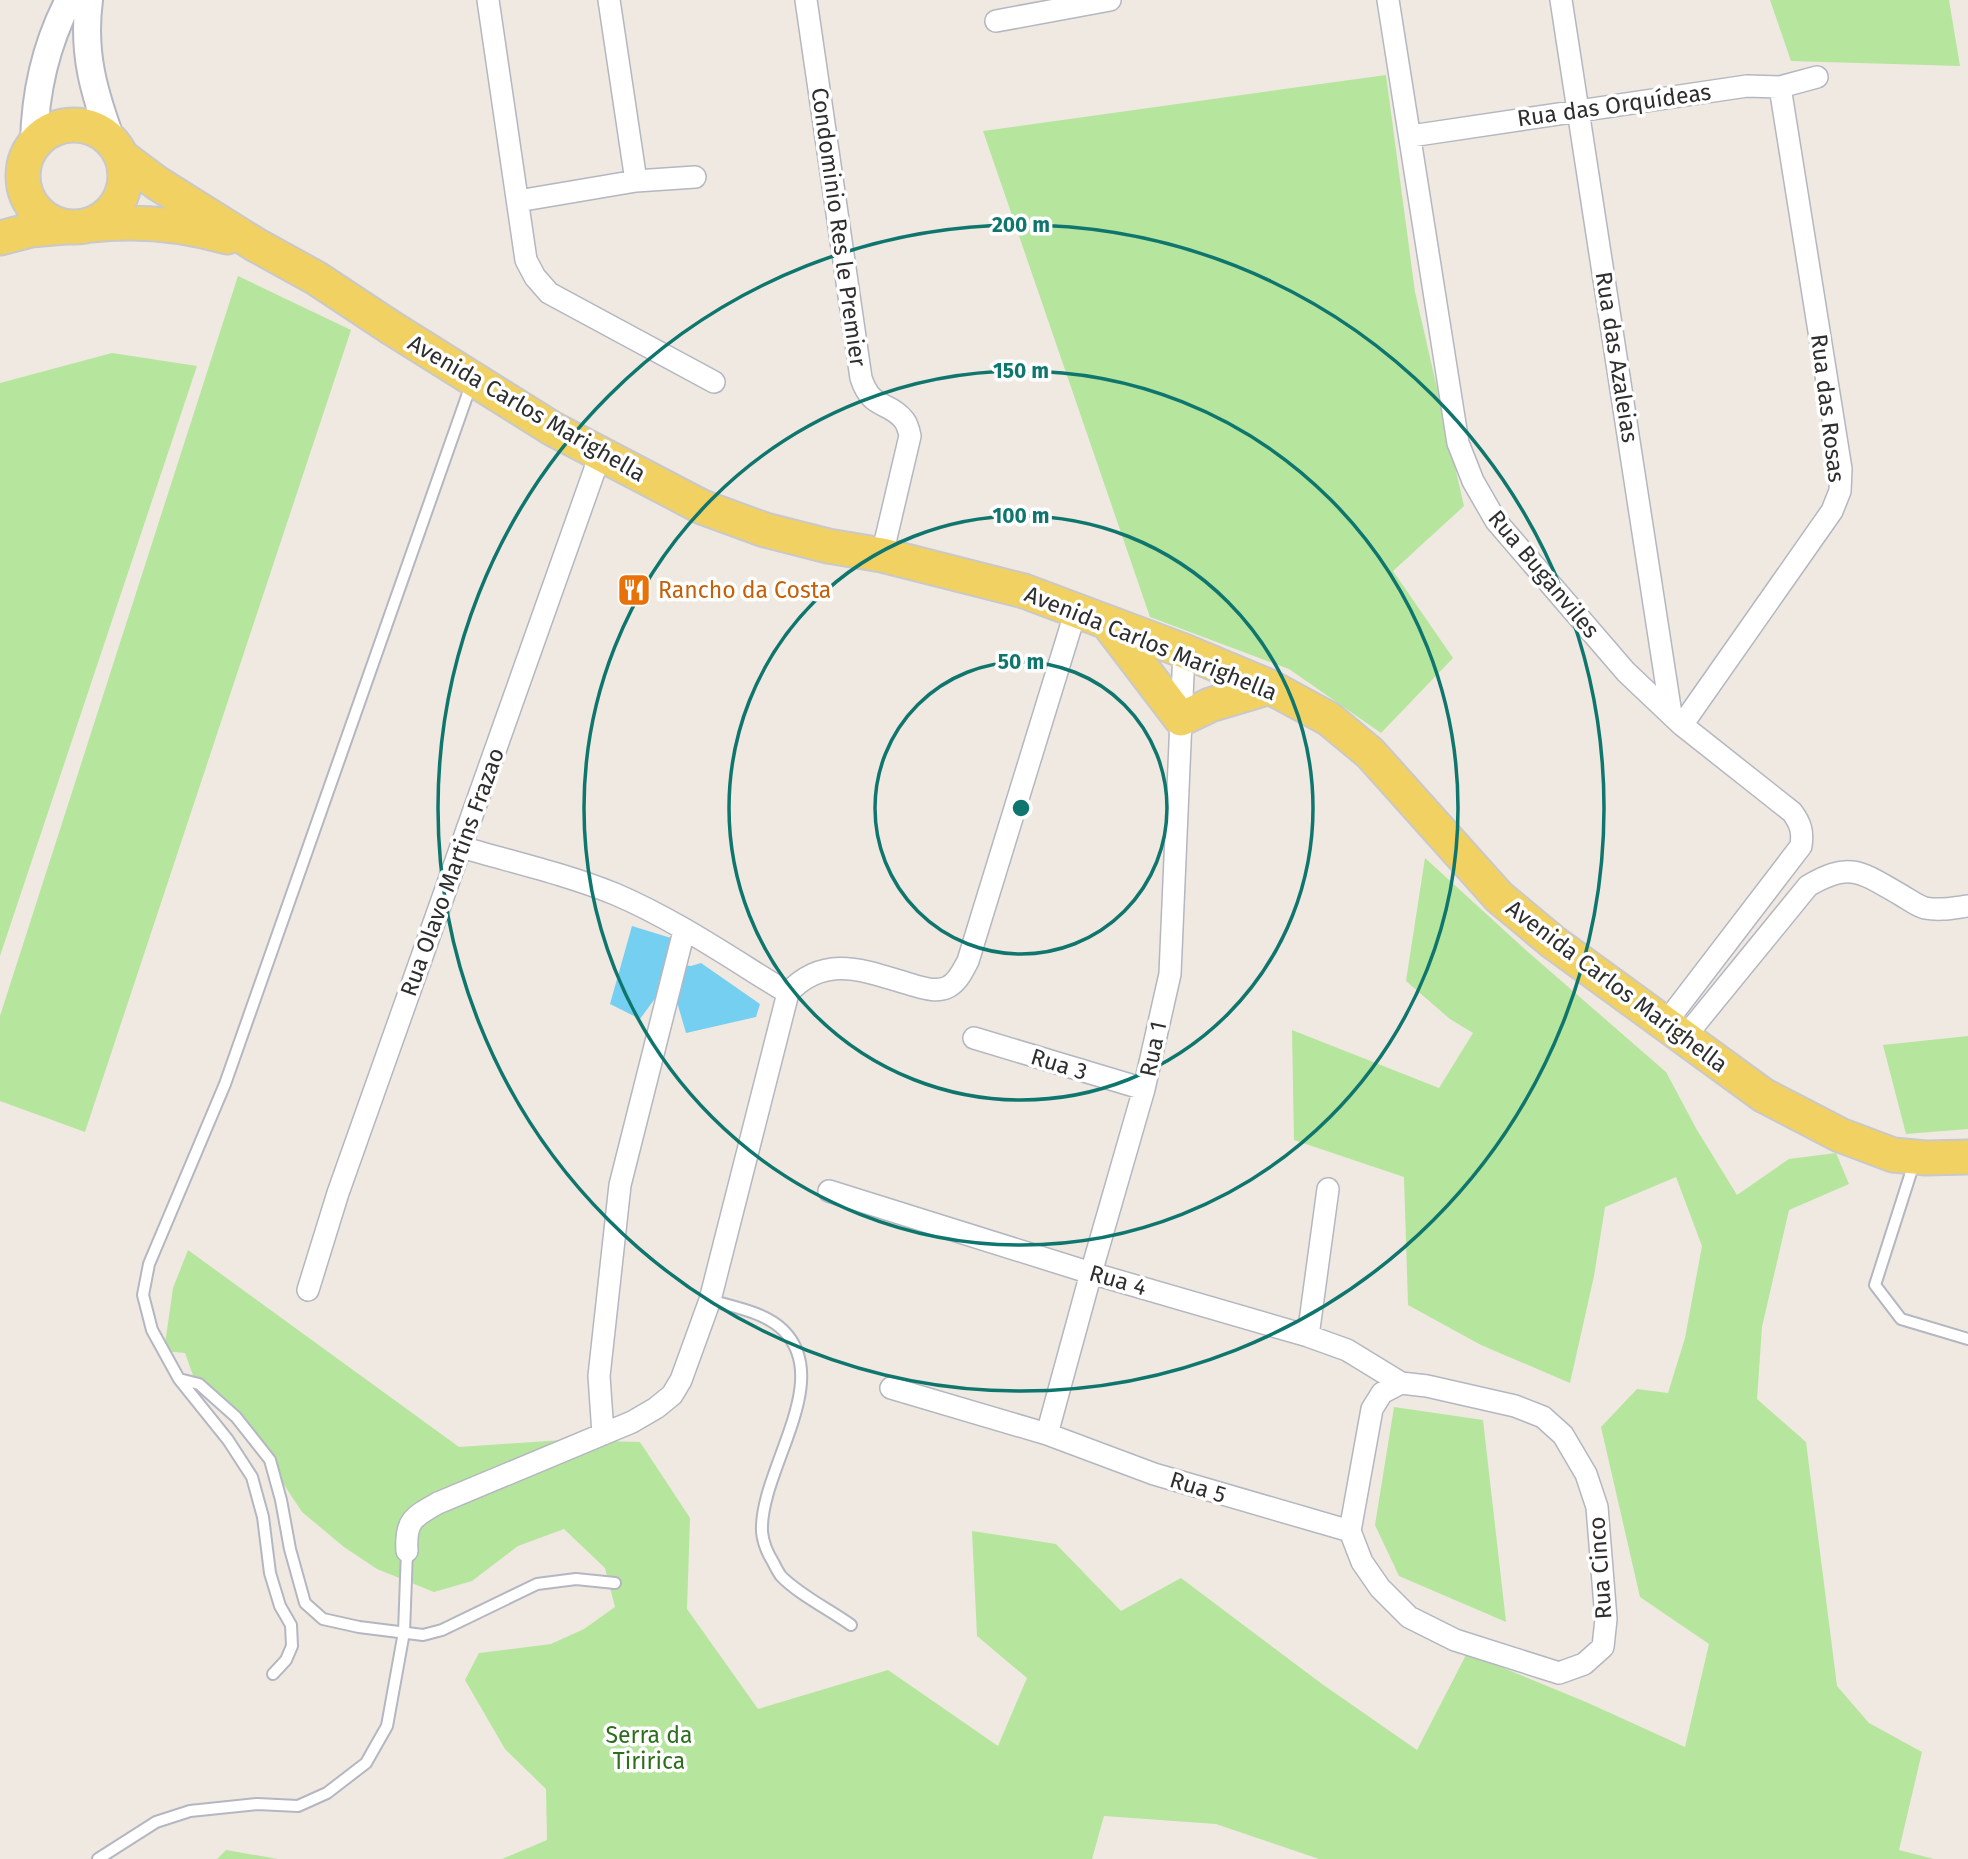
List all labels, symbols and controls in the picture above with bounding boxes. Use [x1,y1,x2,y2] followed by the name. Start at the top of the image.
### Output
[1515,78,1713,132] street label: Rua das Orquídeas
[806,86,872,369] street label: Condominio Res le Premier
[992,212,1050,238] text: 200 m
[1590,270,1644,444] street label: Rua das Azaleias
[403,328,651,488] street label: Avenida Carlos Marighella
[1805,332,1851,484] street label: Rua das Rosas
[993,358,1049,384] text: 150 m
[992,503,1050,529] text: 100 m
[1482,504,1606,644] street label: Rua Buganviles
[615,571,653,609] restaurant icon: Rancho da Costa
[658,576,831,604] place label: Rancho da Costa
[1021,579,1281,707] street label: Avenida Carlos Marighella
[998,649,1044,675] text: 50 m
[394,744,510,1000] street label: Rua Olavo Martins Frazao
[1009,796,1033,820] centre of rings
[1501,894,1733,1078] street label: Avenida Carlos Marighella
[1133,1019,1173,1079] street label: Rua 1
[1027,1042,1091,1086] street label: Rua 3
[1086,1259,1150,1301] street label: Rua 4
[1166,1465,1230,1509] street label: Rua 5
[1582,1516,1618,1620] street label: Rua Cinco
[606,1721,692,1775] park label: Serra da Tiririca

